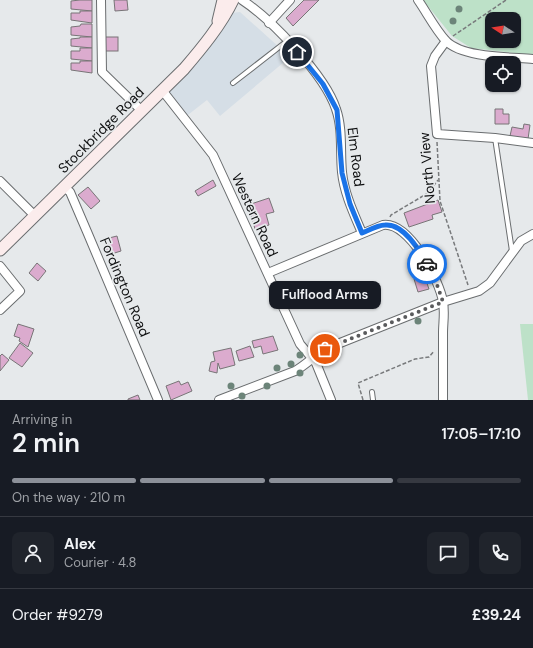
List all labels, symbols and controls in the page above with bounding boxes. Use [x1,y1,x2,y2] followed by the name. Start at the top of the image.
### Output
[485,12,521,48] north arrow
[485,12,521,92] map controls
[280,35,314,69] pin
[286,41,308,63] icon: home
[485,56,521,92] button: locate
[54,83,148,177] street label: Stockbridge Road
[343,126,369,188] street label: Elm Road
[415,131,439,204] street label: North View
[228,170,282,260] street label: Western Road
[96,235,154,339] street label: Fordington Road
[407,244,447,284] courier
[416,253,438,275] icon: car
[269,281,381,309] callout: Fulflood Arms
[282,286,368,303] text: Fulflood Arms
[308,332,342,366] pin
[314,338,336,360] icon: bag
[12,411,72,428] text: Arriving in
[442,424,521,444] text: 17:05–17:10
[12,426,80,460] text: 2 min
[12,489,125,506] text: On the way · 210 m
[12,532,54,574] button: person
[427,532,469,574] button: chat
[479,532,521,574] button: phone
[64,534,96,554] text: Alex
[64,554,136,571] text: Courier · 4.8
[12,605,103,625] text: Order #9279
[472,605,521,625] text: £39.24

